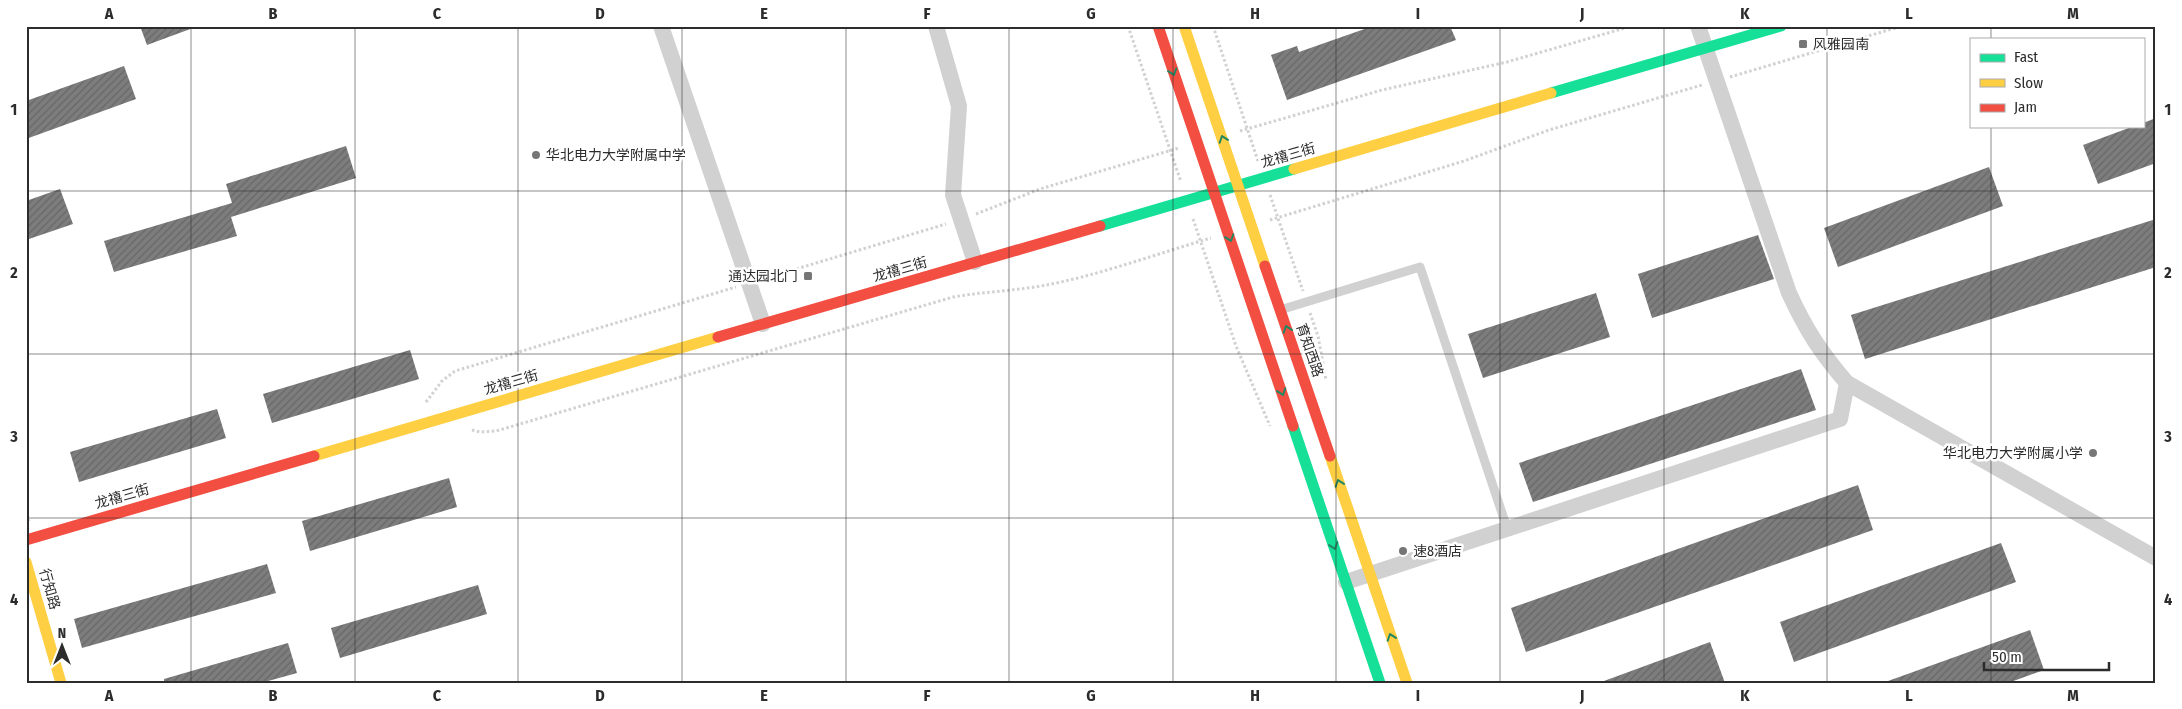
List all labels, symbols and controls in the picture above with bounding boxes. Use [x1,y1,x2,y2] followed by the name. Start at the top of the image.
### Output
[104,4,114,23] text: A
[269,4,278,23] text: B
[433,4,442,23] text: C
[595,4,605,23] text: D
[760,4,768,23] text: E
[923,4,931,23] text: F
[1086,4,1096,23] text: G
[1250,4,1260,23] text: H
[1416,4,1420,23] text: I
[1579,4,1584,23] text: J
[1740,4,1750,23] text: K
[1905,4,1913,23] text: L
[2067,4,2079,23] text: M
[1813,36,1869,53] place label: 风雅园南
[1797,38,1809,50] marker: 风雅园南
[1970,38,2144,128] legend
[2014,48,2038,66] text: Fast
[1168,68,1178,76] one-way arrow
[2014,74,2043,92] text: Slow
[2014,98,2037,116] text: Jam
[11,100,17,119] text: 1
[2165,100,2171,119] text: 1
[1218,135,1228,144] one-way arrow
[1259,140,1317,171] street label: 龙禧三街
[546,147,686,164] place label: 华北电力大学附属中学
[530,149,542,161] marker: 华北电力大学附属中学
[1224,234,1234,242] one-way arrow
[871,254,929,285] street label: 龙禧三街
[9,263,18,282] text: 2
[2163,263,2172,282] text: 2
[728,268,798,285] place label: 通达园北门
[802,270,814,282] marker: 通达园北门
[1292,321,1327,379] street label: 育知西路
[1283,325,1293,333] one-way arrow
[482,367,540,398] street label: 龙禧三街
[1276,388,1286,396] one-way arrow
[9,427,18,446] text: 3
[2163,427,2172,446] text: 3
[1943,445,2083,462] place label: 华北电力大学附属小学
[2087,447,2099,459] marker: 华北电力大学附属小学
[1335,479,1345,487] one-way arrow
[93,481,151,512] street label: 龙禧三街
[1328,542,1338,550] one-way arrow
[1413,543,1462,560] place label: 速8酒店
[1397,545,1409,557] marker: 速8酒店
[36,567,63,612] street label: 行知路
[10,590,18,609] text: 4
[2164,590,2172,609] text: 4
[38,622,88,672] north arrow
[58,625,66,642] text: N
[1387,633,1397,641] one-way arrow
[1984,639,2110,671] scale bar
[1992,648,2022,666] text: 50 m
[104,686,114,705] text: A
[269,686,278,705] text: B
[433,686,442,705] text: C
[595,686,605,705] text: D
[760,686,768,705] text: E
[923,686,931,705] text: F
[1086,686,1096,705] text: G
[1250,686,1260,705] text: H
[1416,686,1420,705] text: I
[1579,686,1584,705] text: J
[1740,686,1750,705] text: K
[1905,686,1913,705] text: L
[2067,686,2079,705] text: M

